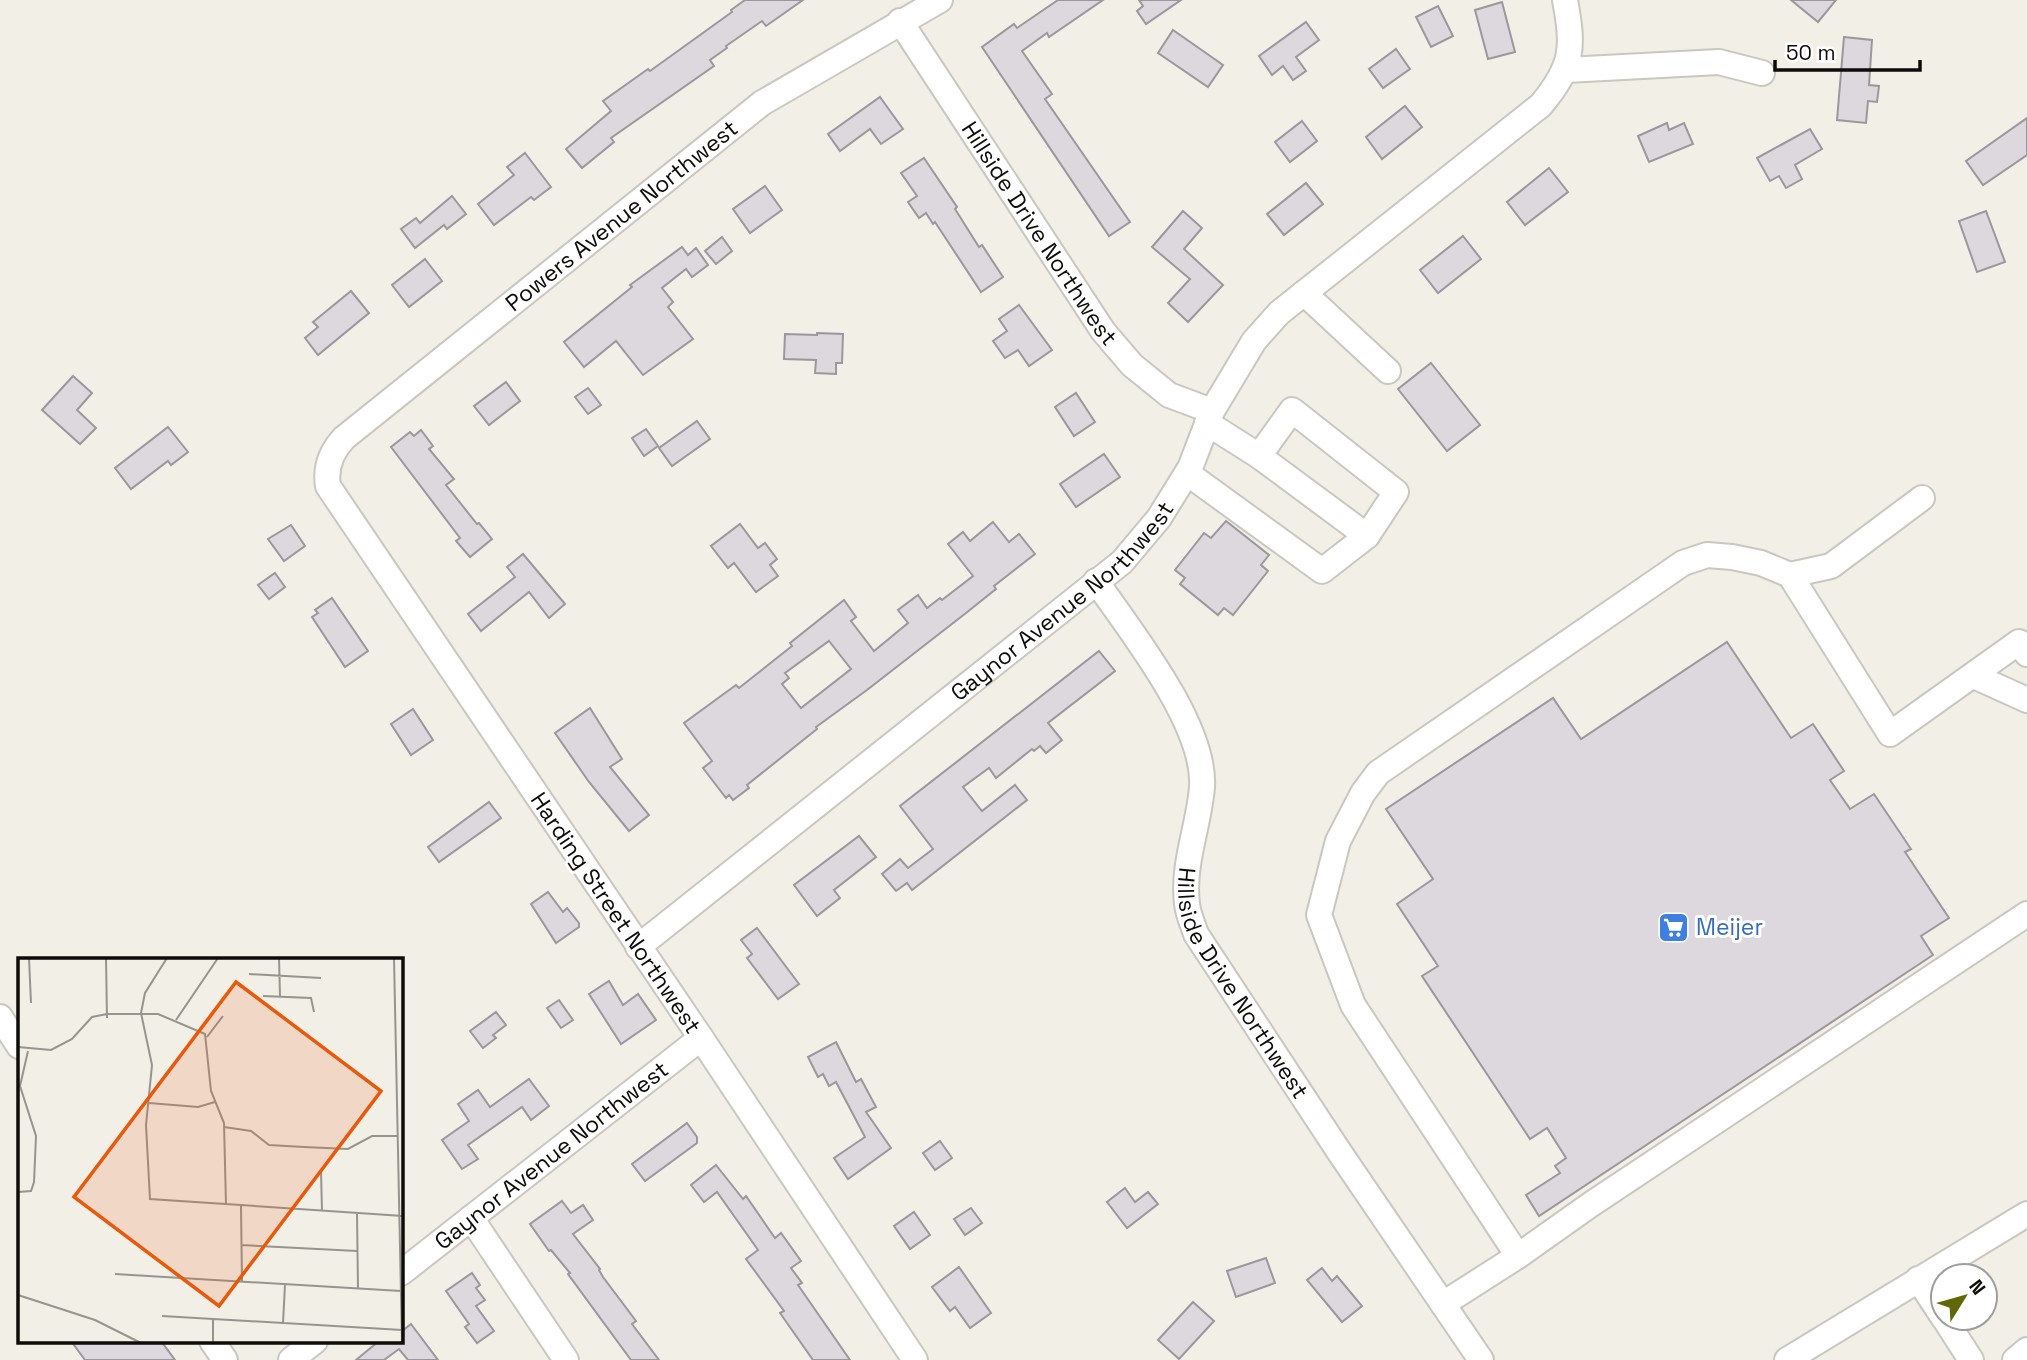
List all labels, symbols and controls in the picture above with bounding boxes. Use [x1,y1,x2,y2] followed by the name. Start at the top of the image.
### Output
[1775,28,1920,72] scale bar
[1786,39,1836,66] text: 50 m
[499,113,744,318] street label: Powers Avenue Northwest
[955,116,1124,352] street label: Hillside Drive Northwest
[944,496,1180,708] street label: Gaynor Avenue Northwest
[524,786,708,1040] street label: Harding Street Northwest
[1171,866,1315,1104] street label: Hillside Drive Northwest
[1656,910,1690,944] supermarket icon: Meijer
[1696,912,1763,942] place label: Meijer
[18,958,402,1342] inset map
[428,1054,674,1256] street label: Gaynor Avenue Northwest
[1929,1262,1999,1332] north arrow
[1963,1274,1991,1300] text: N

